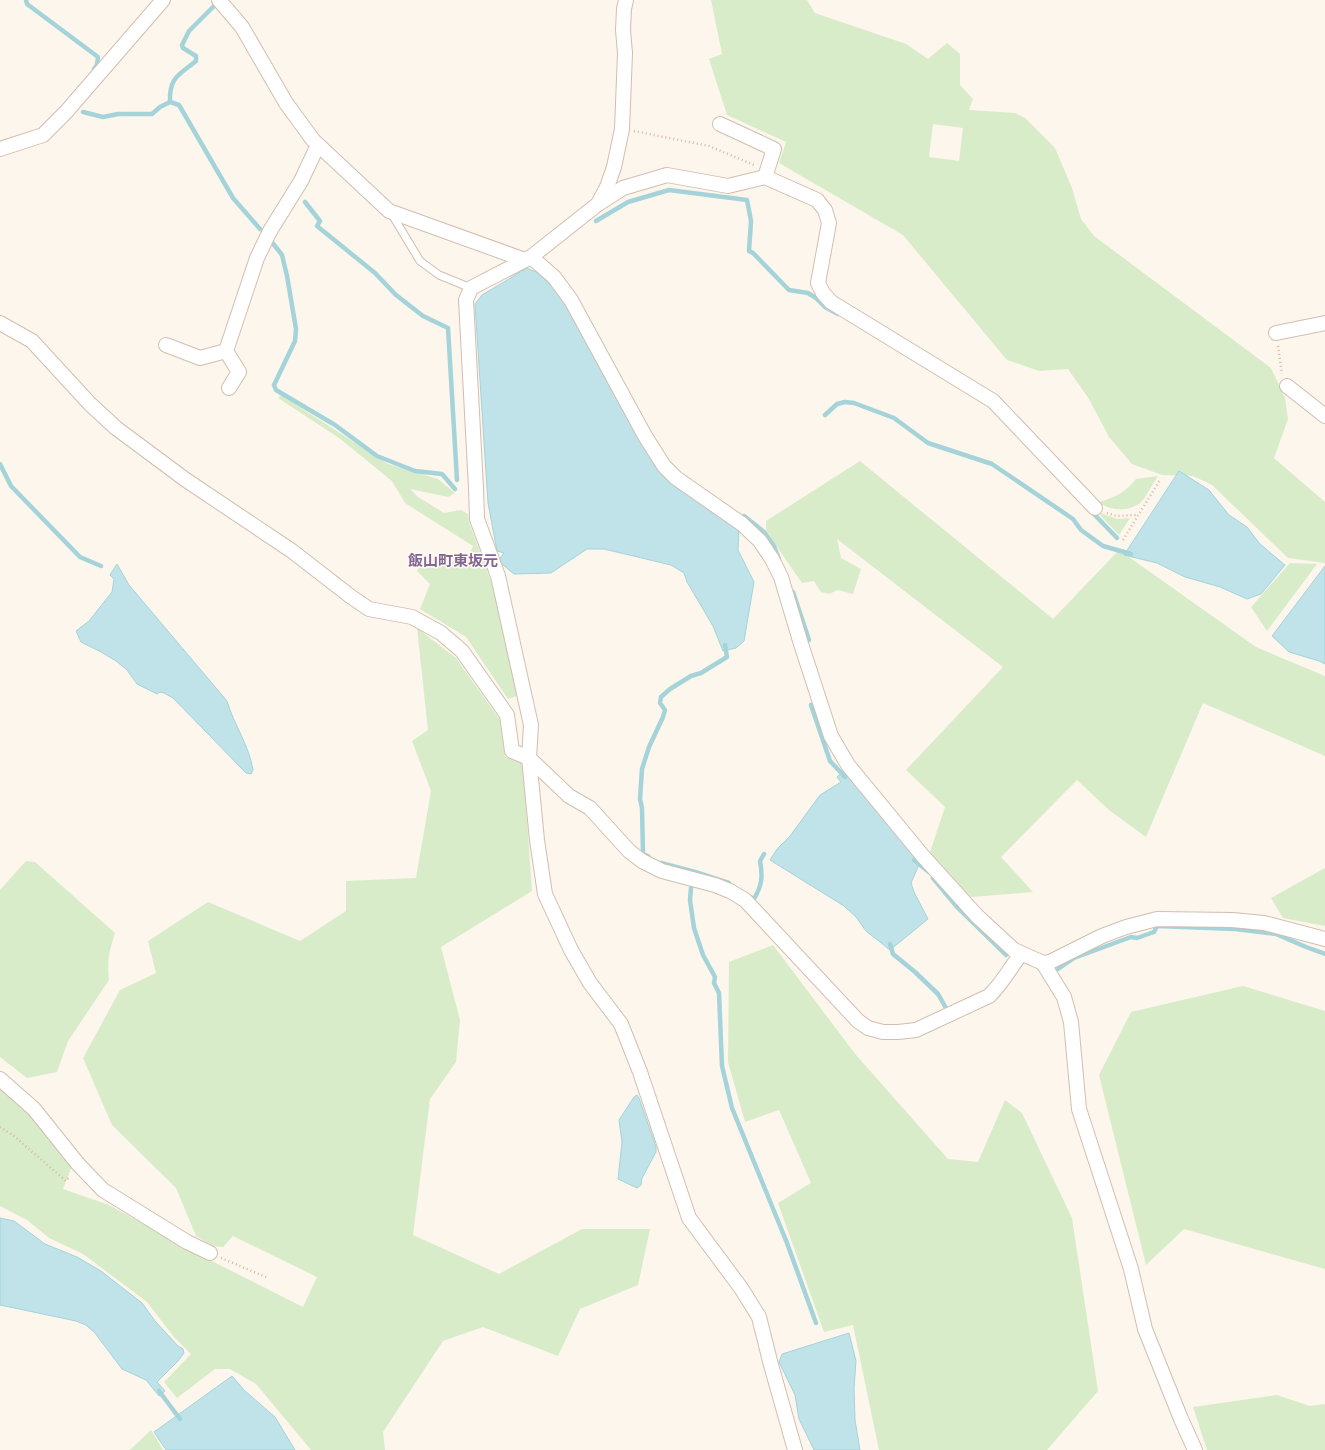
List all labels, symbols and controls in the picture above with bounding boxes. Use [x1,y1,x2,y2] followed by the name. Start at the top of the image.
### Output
[408,552,498,570] district label: 飯山町東坂元

